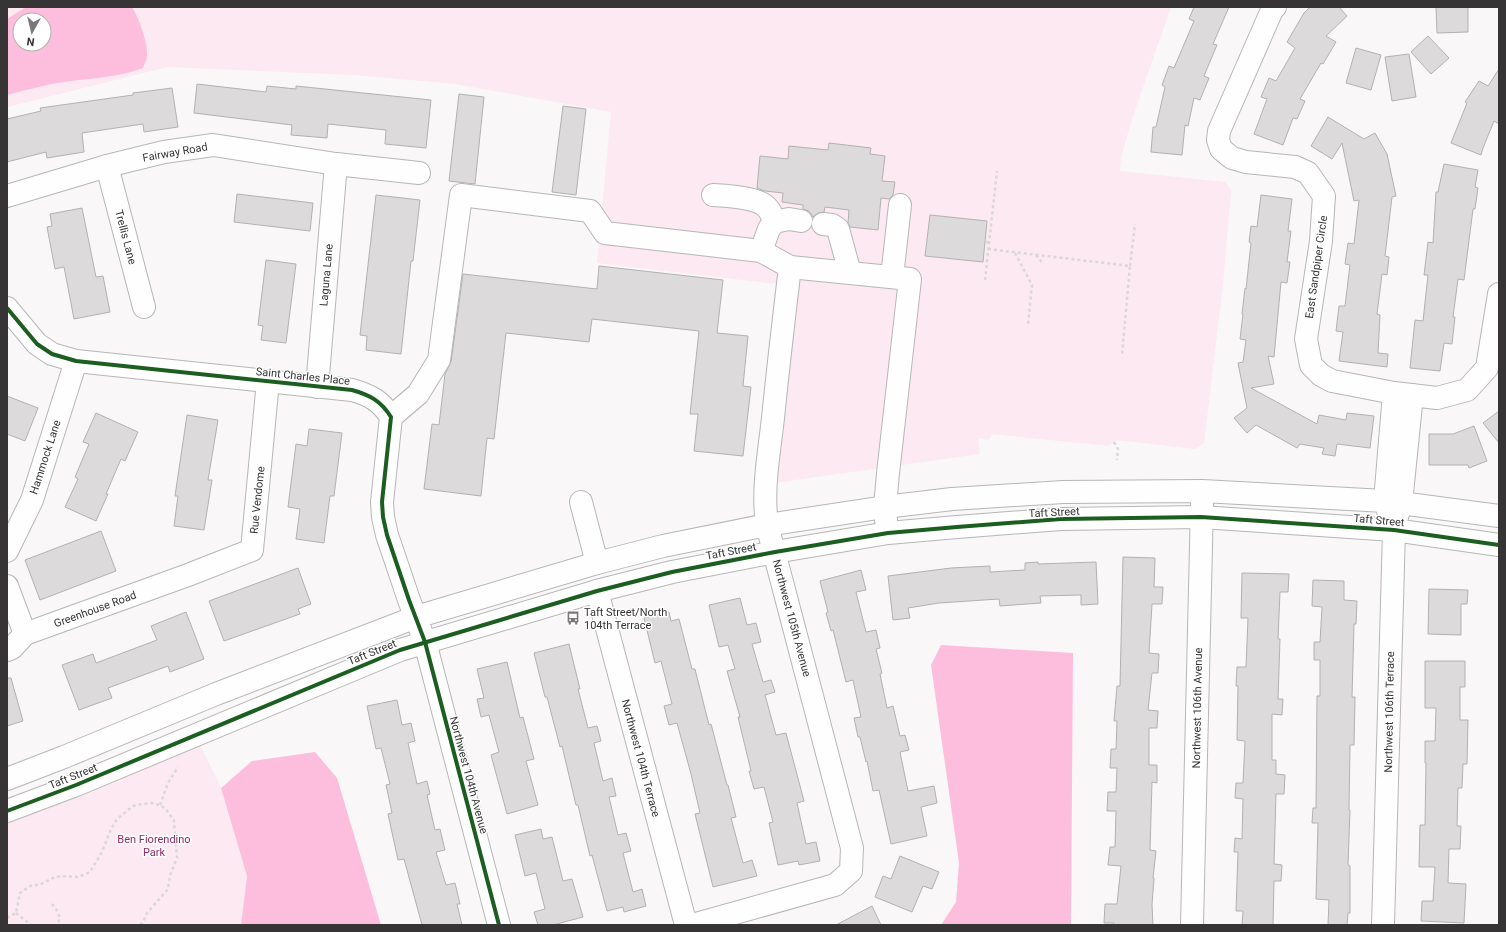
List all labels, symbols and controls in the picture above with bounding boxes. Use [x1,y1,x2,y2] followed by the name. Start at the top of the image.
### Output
[12,12,52,52] north arrow
[26,34,35,48] text: N
[142,140,209,165] street label: Fairway Road
[112,208,139,266] street label: Trellis Lane
[1303,214,1330,320] street label: East Sandpiper Circle
[317,243,336,307] street label: Laguna Lane
[255,365,351,388] street label: Saint Charles Place
[27,418,64,496] street label: Hammock Lane
[247,465,268,535] street label: Rue Vendome
[1028,505,1080,520] street label: Taft Street
[1353,512,1405,529] street label: Taft Street
[705,540,758,563] street label: Taft Street
[770,558,813,678] street label: Northwest 105th Avenue
[52,589,138,630] street label: Greenhouse Road
[584,606,667,632] place label: Taft Street/North 104th Terrace
[565,610,581,626] bus stop icon: Taft Street/North 104th Terrace
[346,637,399,668] street label: Taft Street
[1190,647,1205,769] street label: Northwest 106th Avenue
[1382,651,1397,773] street label: Northwest 106th Terrace
[619,698,663,819] street label: Northwest 104th Terrace
[447,715,490,835] street label: Northwest 104th Avenue
[47,761,100,792] street label: Taft Street
[117,833,191,859] park label: Ben Fiorendino Park

